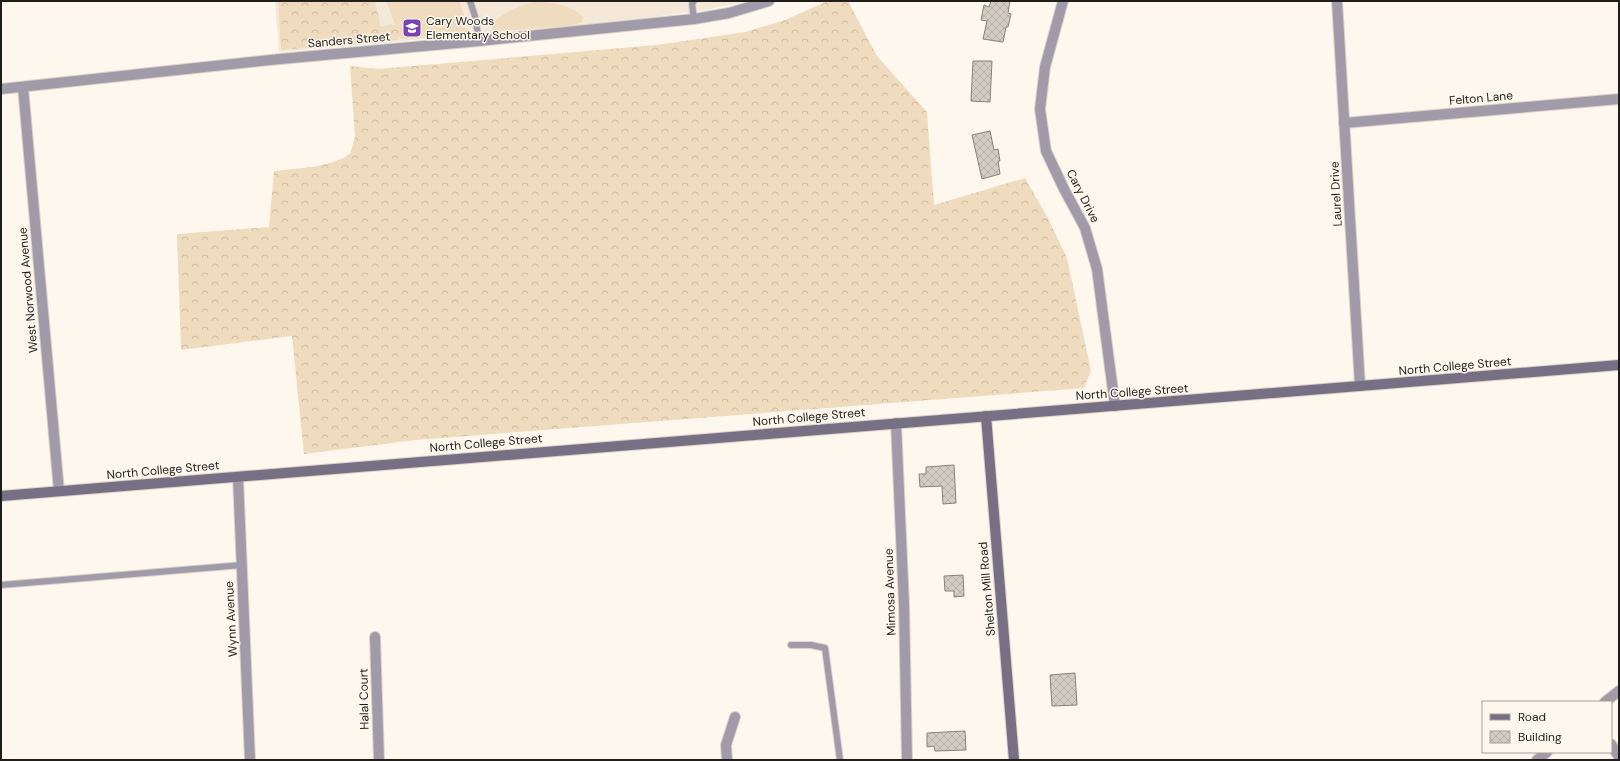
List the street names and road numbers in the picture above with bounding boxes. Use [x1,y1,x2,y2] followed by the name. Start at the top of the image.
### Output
[307,28,391,52] street label: Sanders Street
[1448,87,1514,109] street label: Felton Lane
[1326,161,1346,227] street label: Laurel Drive
[1063,167,1103,226] street label: Cary Drive
[15,226,41,353] street label: West Norwood Avenue
[1398,353,1512,379] street label: North College Street
[1075,380,1189,404] street label: North College Street
[752,404,866,430] street label: North College Street
[429,430,543,456] street label: North College Street
[106,457,220,483] street label: North College Street
[975,541,999,637] street label: Shelton Mill Road
[880,548,900,636] street label: Mimosa Avenue
[221,580,241,657] street label: Wynn Avenue
[355,668,373,730] street label: Halal Court

